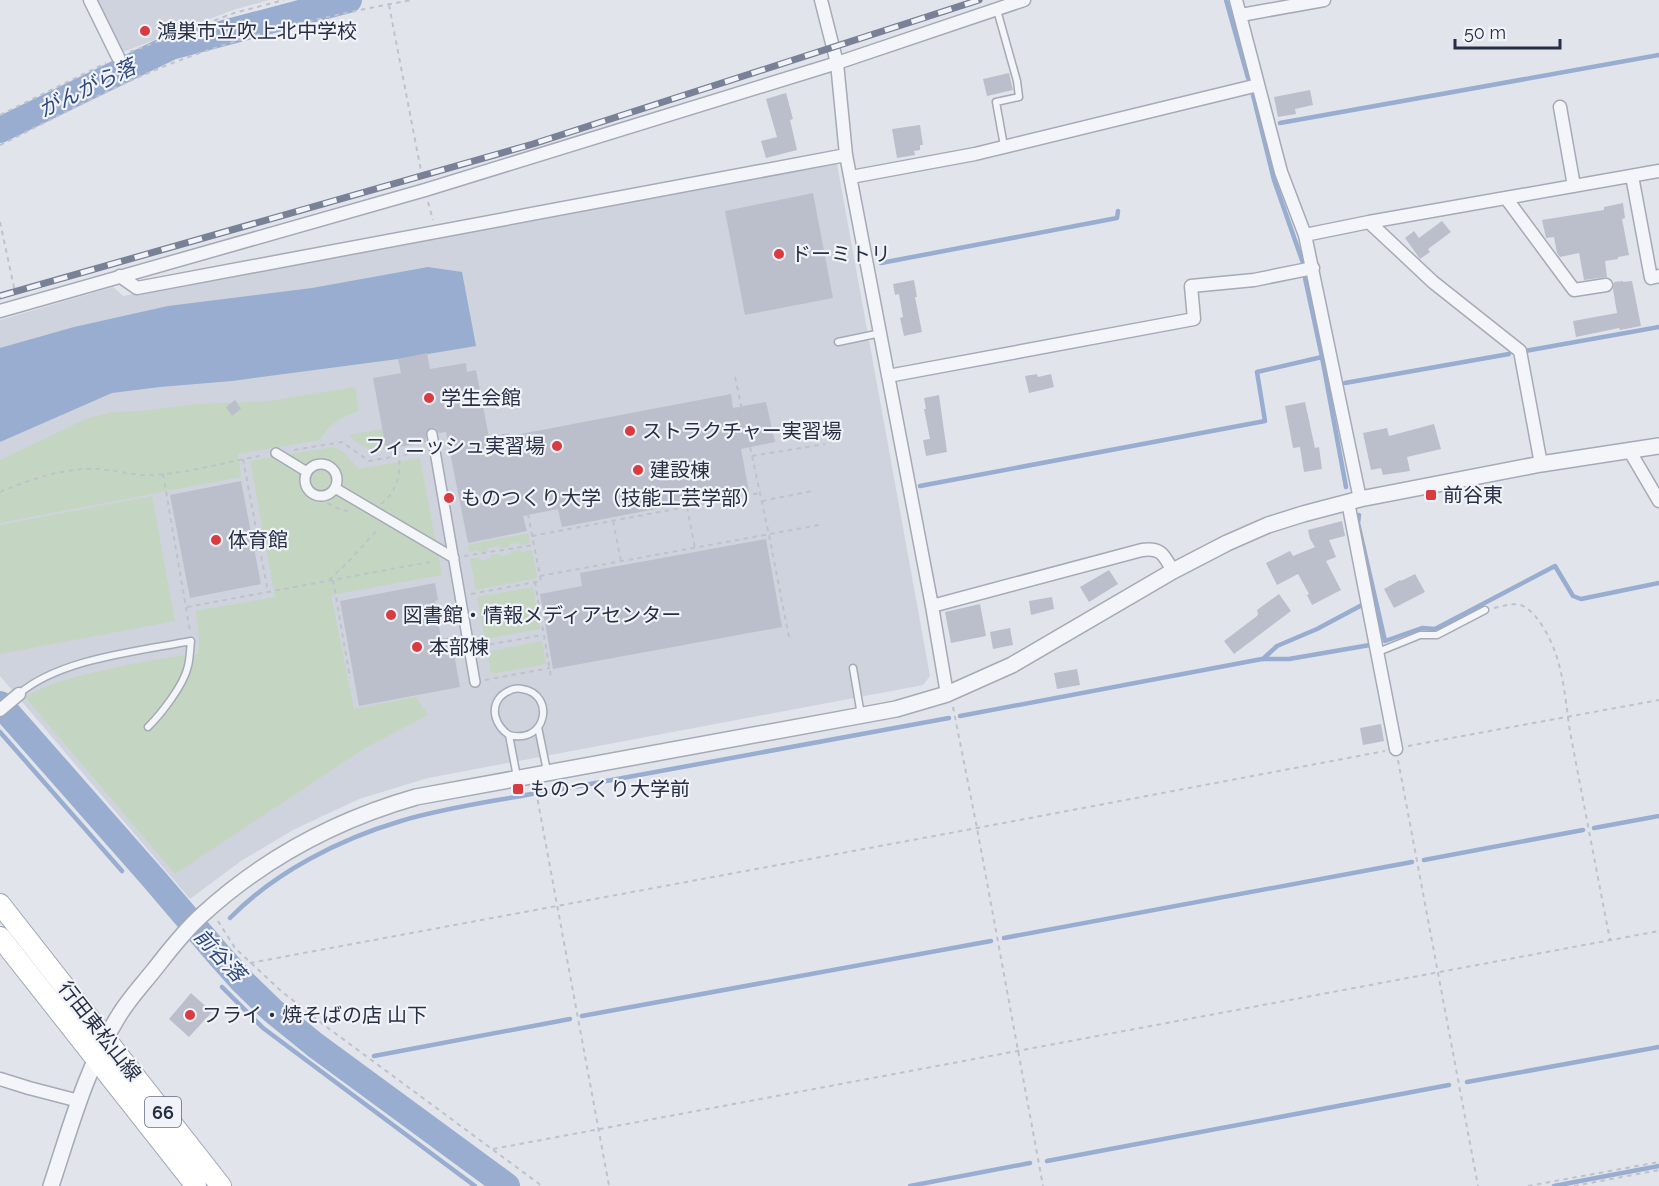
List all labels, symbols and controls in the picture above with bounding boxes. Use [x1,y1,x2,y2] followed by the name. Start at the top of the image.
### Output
[1455,12,1560,50] scale bar
[157,19,357,43] place label: 鴻巣市立吹上北中学校
[1464,22,1506,43] text: 50 m
[138,24,152,38] marker: 鴻巣市立吹上北中学校
[34,52,142,122] water label: がんがら落
[791,242,891,266] place label: ドーミトリ
[772,247,786,261] marker: ドーミトリ
[441,386,521,410] place label: 学生会館
[422,391,436,405] marker: 学生会館
[642,419,842,443] place label: ストラクチャー実習場
[623,424,637,438] marker: ストラクチャー実習場
[365,434,545,458] place label: フィニッシュ実習場
[550,439,564,453] marker: フィニッシュ実習場
[650,458,710,482] place label: 建設棟
[631,463,645,477] marker: 建設棟
[1443,483,1503,507] place label: 前谷東
[461,486,761,510] place label: ものつくり大学（技能工芸学部）
[1424,488,1438,502] marker: 前谷東
[442,491,456,505] marker: ものつくり大学（技能工芸学部）
[228,528,288,552] place label: 体育館
[209,533,223,547] marker: 体育館
[403,603,681,627] place label: 図書館・情報メディアセンター
[384,608,398,622] marker: 図書館・情報メディアセンター
[429,635,489,659] place label: 本部棟
[410,640,424,654] marker: 本部棟
[530,777,690,801] place label: ものつくり大学前
[511,782,525,796] marker: ものつくり大学前
[189,923,253,989] water label: 前谷落
[54,976,146,1086] street label: 行田東松山線
[202,1003,427,1027] place label: フライ・焼そばの店 山下
[183,1008,197,1022] marker: フライ・焼そばの店 山下
[145,1097,181,1127] road number: 66

